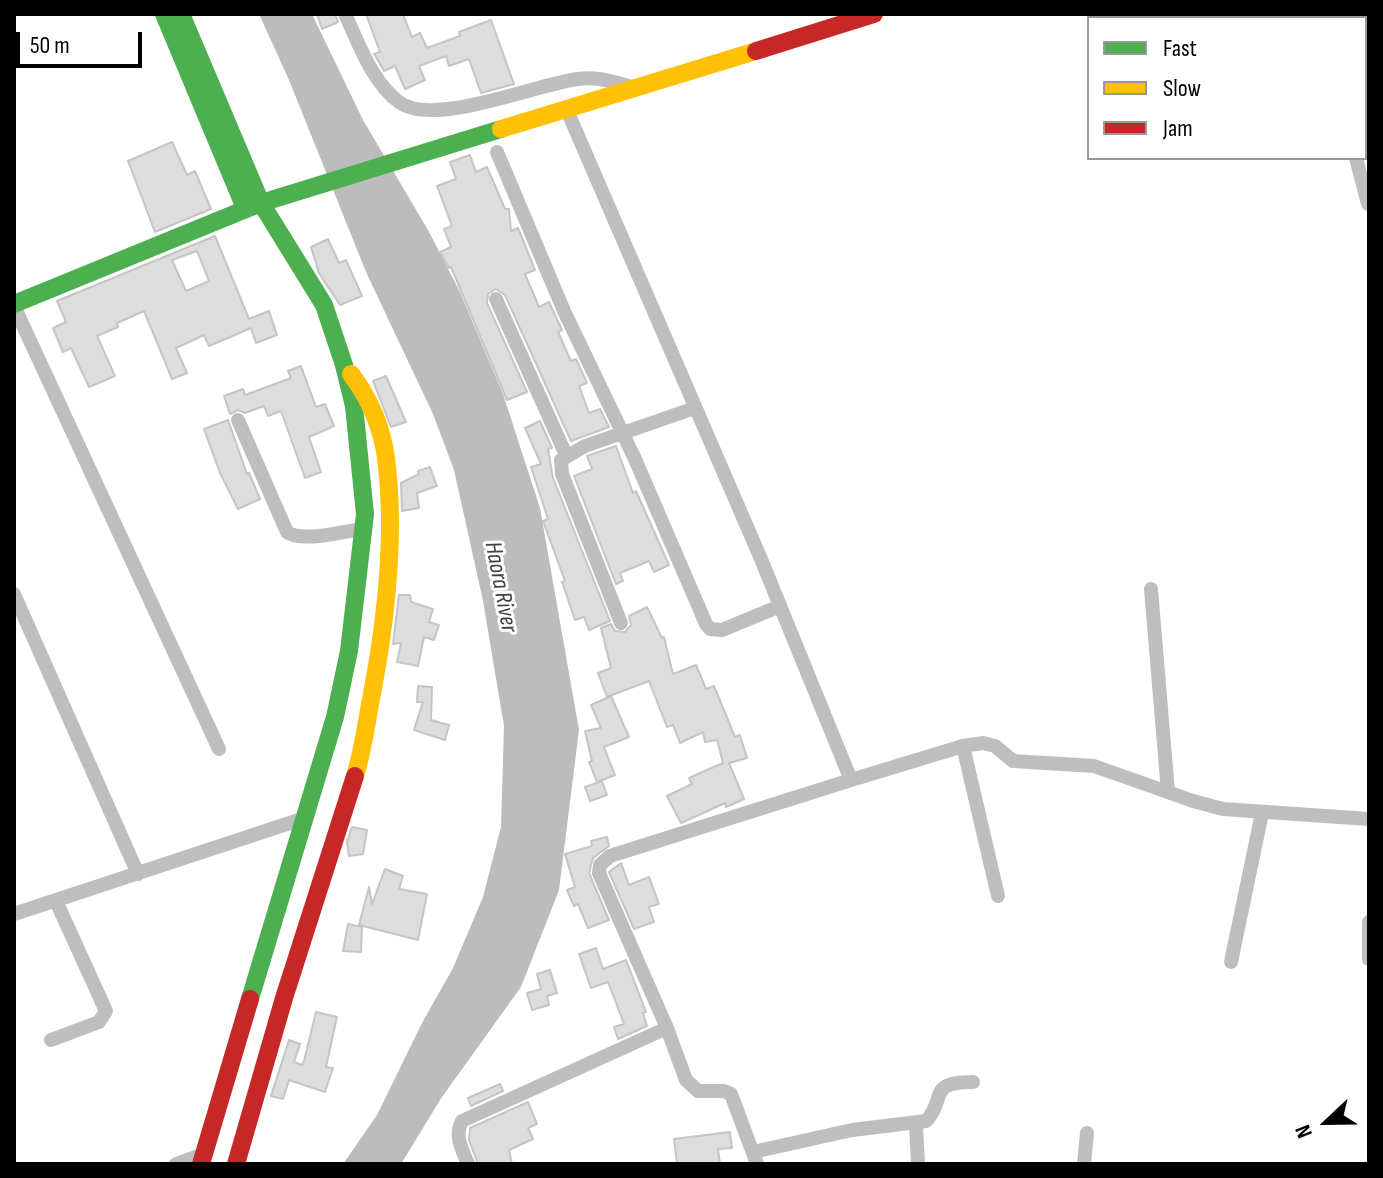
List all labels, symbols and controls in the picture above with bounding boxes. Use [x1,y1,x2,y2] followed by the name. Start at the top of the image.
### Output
[20,16,146,66] scale bar
[1087,16,1367,160] legend
[30,31,70,60] text: 50 m
[1163,34,1197,63] text: Fast
[1163,74,1201,103] text: Slow
[1163,114,1193,143] text: Jam
[477,539,523,635] water label: Haora River
[1287,1082,1367,1162] north arrow
[1290,1121,1319,1142] text: N

